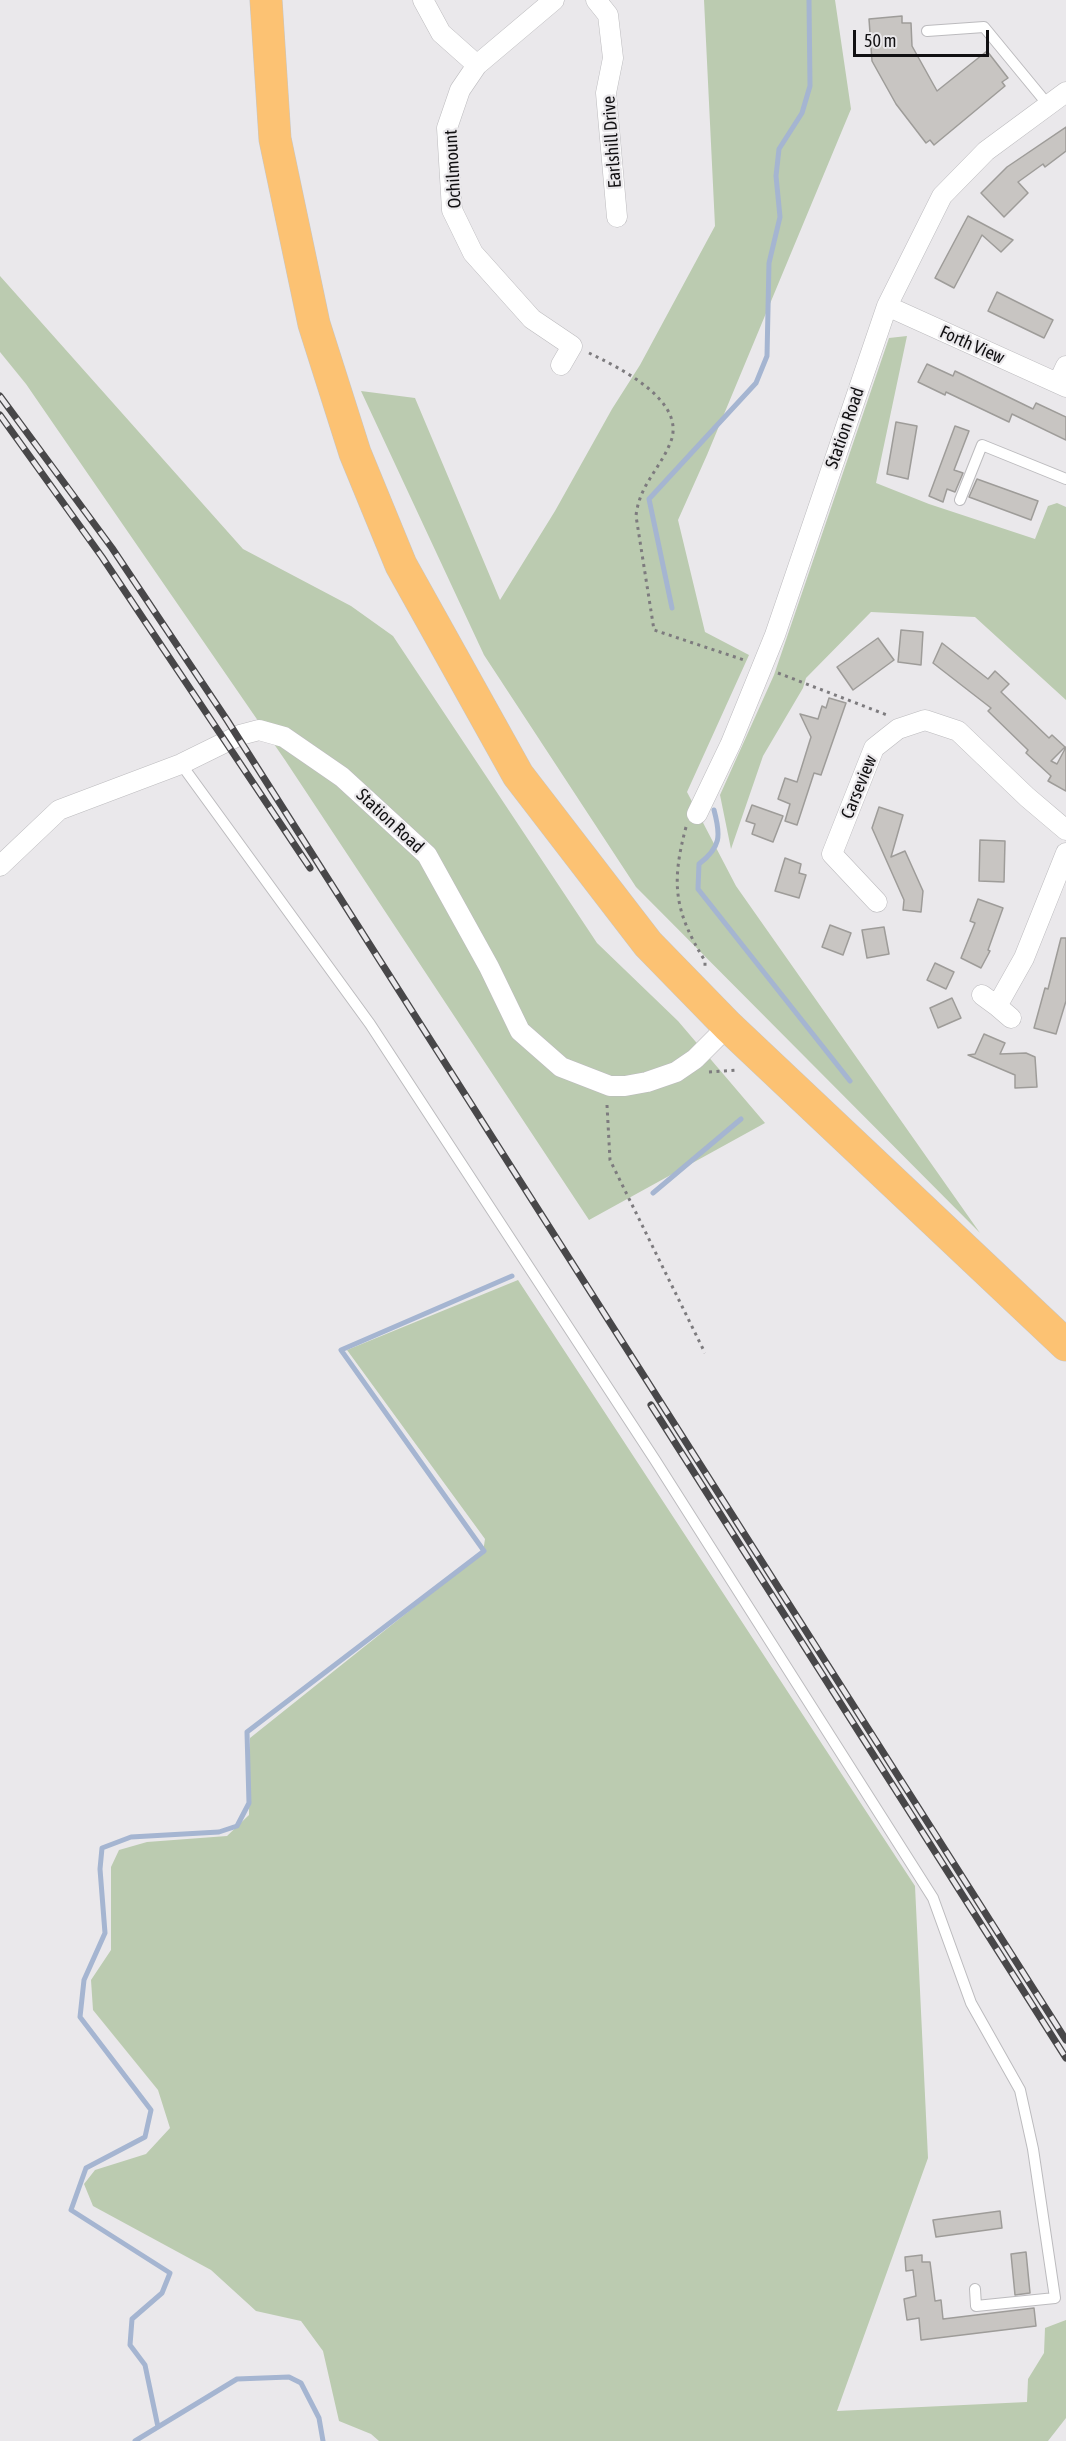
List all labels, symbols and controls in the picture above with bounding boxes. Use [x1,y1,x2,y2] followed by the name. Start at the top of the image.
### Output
[856,18,992,56] scale bar
[864,30,896,51] text: 50 m
[598,95,626,189] street label: Earlshill Drive
[440,129,466,209] street label: Ochilmount
[936,321,1008,369] street label: Forth View
[821,385,869,471] street label: Station Road
[837,752,881,822] street label: Carseview
[352,784,428,858] street label: Station Road

